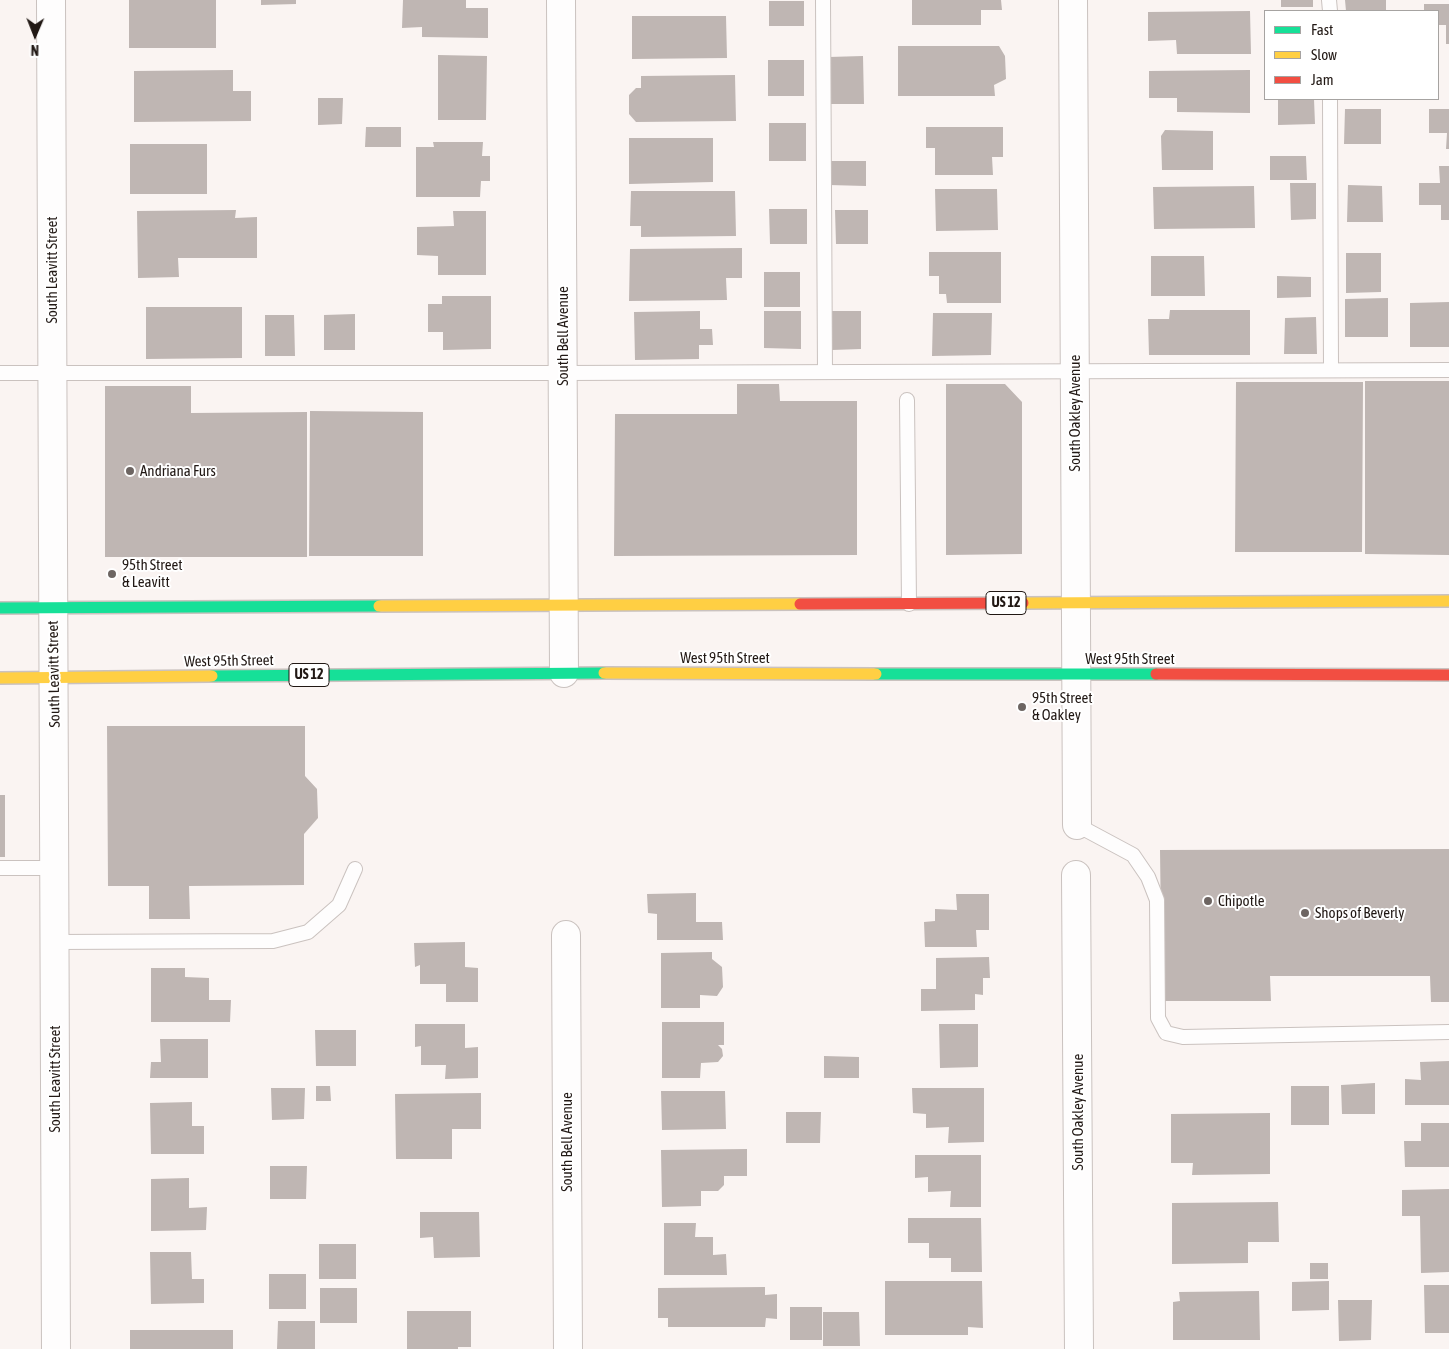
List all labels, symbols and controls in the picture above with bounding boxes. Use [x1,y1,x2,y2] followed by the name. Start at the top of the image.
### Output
[10,10,60,60] north arrow
[1264,10,1439,100] legend
[1311,21,1333,38] text: Fast
[30,42,39,58] text: N
[1311,46,1337,63] text: Slow
[1311,71,1334,88] text: Jam
[43,216,61,324] street label: South Leavitt Street
[554,286,572,386] street label: South Bell Avenue
[1066,355,1084,471] street label: South Oakley Avenue
[140,462,216,480] place label: Andriana Furs
[124,465,136,477] marker: Andriana Furs
[122,556,183,591] place label: 95th Street & Leavitt
[106,568,118,580] marker: 95th Street & Leavitt
[986,592,1026,614] road number: US 12
[44,620,64,728] street label: South Leavitt Street
[680,649,770,667] street label: West 95th Street
[1085,650,1175,668] street label: West 95th Street
[184,651,274,671] street label: West 95th Street
[289,664,329,686] road number: US 12
[1032,689,1093,724] place label: 95th Street & Oakley
[1016,701,1028,713] marker: 95th Street & Oakley
[1218,892,1265,910] place label: Chipotle
[1202,895,1214,907] marker: Chipotle
[1315,904,1404,922] place label: Shops of Beverly
[1299,907,1311,919] marker: Shops of Beverly
[46,1025,64,1133] street label: South Leavitt Street
[1069,1054,1087,1170] street label: South Oakley Avenue
[558,1092,576,1192] street label: South Bell Avenue

